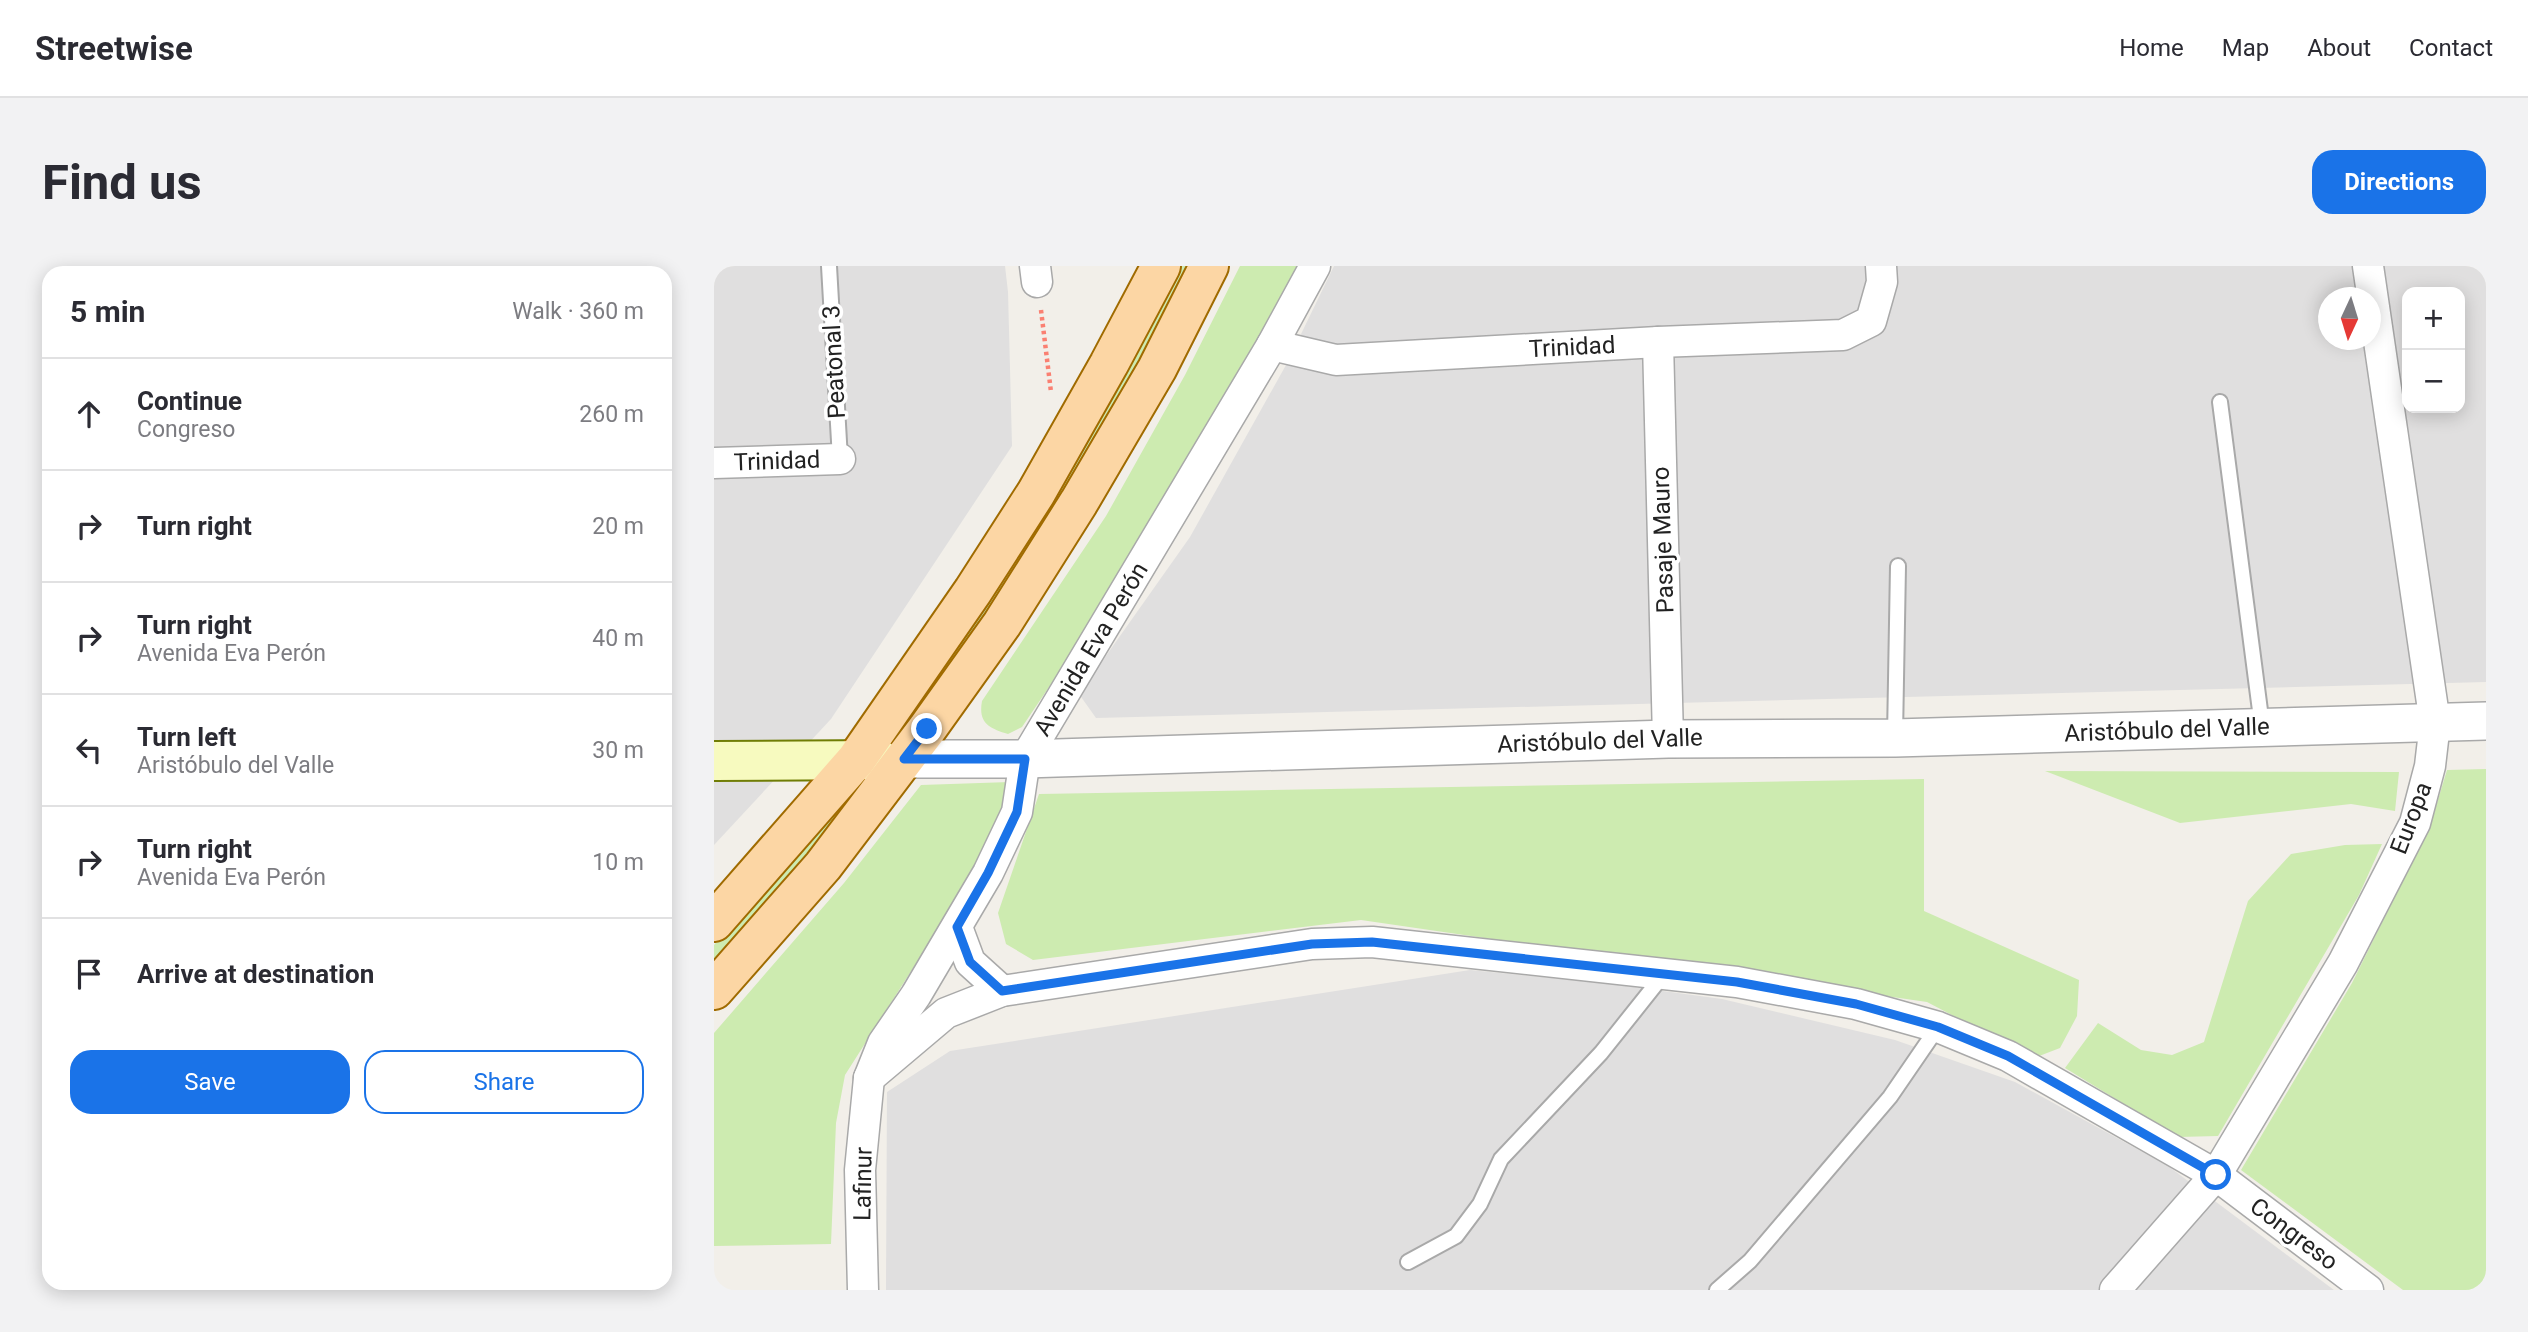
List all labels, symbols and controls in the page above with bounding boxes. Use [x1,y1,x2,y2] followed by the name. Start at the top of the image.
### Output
[35,29,193,68] text: Streetwise
[2119,34,2184,62] text: Home
[2222,34,2269,62] text: Map
[2307,34,2371,62] text: About
[2409,34,2493,62] text: Contact
[2312,150,2486,214] button: Directions
[42,154,202,211] text: Find us
[2318,287,2381,350] north arrow
[2402,287,2465,413] map controls
[2402,287,2465,350] button: +
[70,294,145,329] text: 5 min
[512,298,644,325] text: Walk · 360 m
[817,305,851,419] street label: Peatonal 3
[1528,331,1616,363] street label: Trinidad
[2402,350,2465,413] button: −
[137,386,242,416] text: Continue
[70,395,108,433] icon: ahead
[579,401,644,428] text: 260 m
[137,416,235,443] text: Congreso
[733,445,821,477] street label: Trinidad
[1646,466,1680,614] street label: Pasaje Mauro
[70,507,108,545] icon: right
[137,511,252,541] text: Turn right
[592,513,644,540] text: 20 m
[1028,557,1154,741] street label: Avenida Eva Perón
[137,610,252,640] text: Turn right
[70,619,108,657] icon: right
[592,625,644,652] text: 40 m
[137,640,326,667] text: Avenida Eva Perón
[2064,712,2270,748] street label: Aristóbulo del Valle
[911,713,942,744] route end
[137,722,236,752] text: Turn left
[1497,723,1703,759] street label: Aristóbulo del Valle
[70,731,108,769] icon: left
[592,737,644,764] text: 30 m
[137,752,334,779] text: Aristóbulo del Valle
[2385,778,2437,858] street label: Europa
[137,834,252,864] text: Turn right
[70,843,108,881] icon: right
[592,849,644,876] text: 10 m
[137,864,326,891] text: Avenida Eva Perón
[70,955,108,993] icon: arrive
[137,959,374,989] text: Arrive at destination
[70,1050,350,1114] button: Save
[364,1050,644,1114] button: Share
[848,1147,878,1221] street label: Lafinur
[2200,1159,2231,1190] route start
[2245,1192,2343,1276] street label: Congreso

